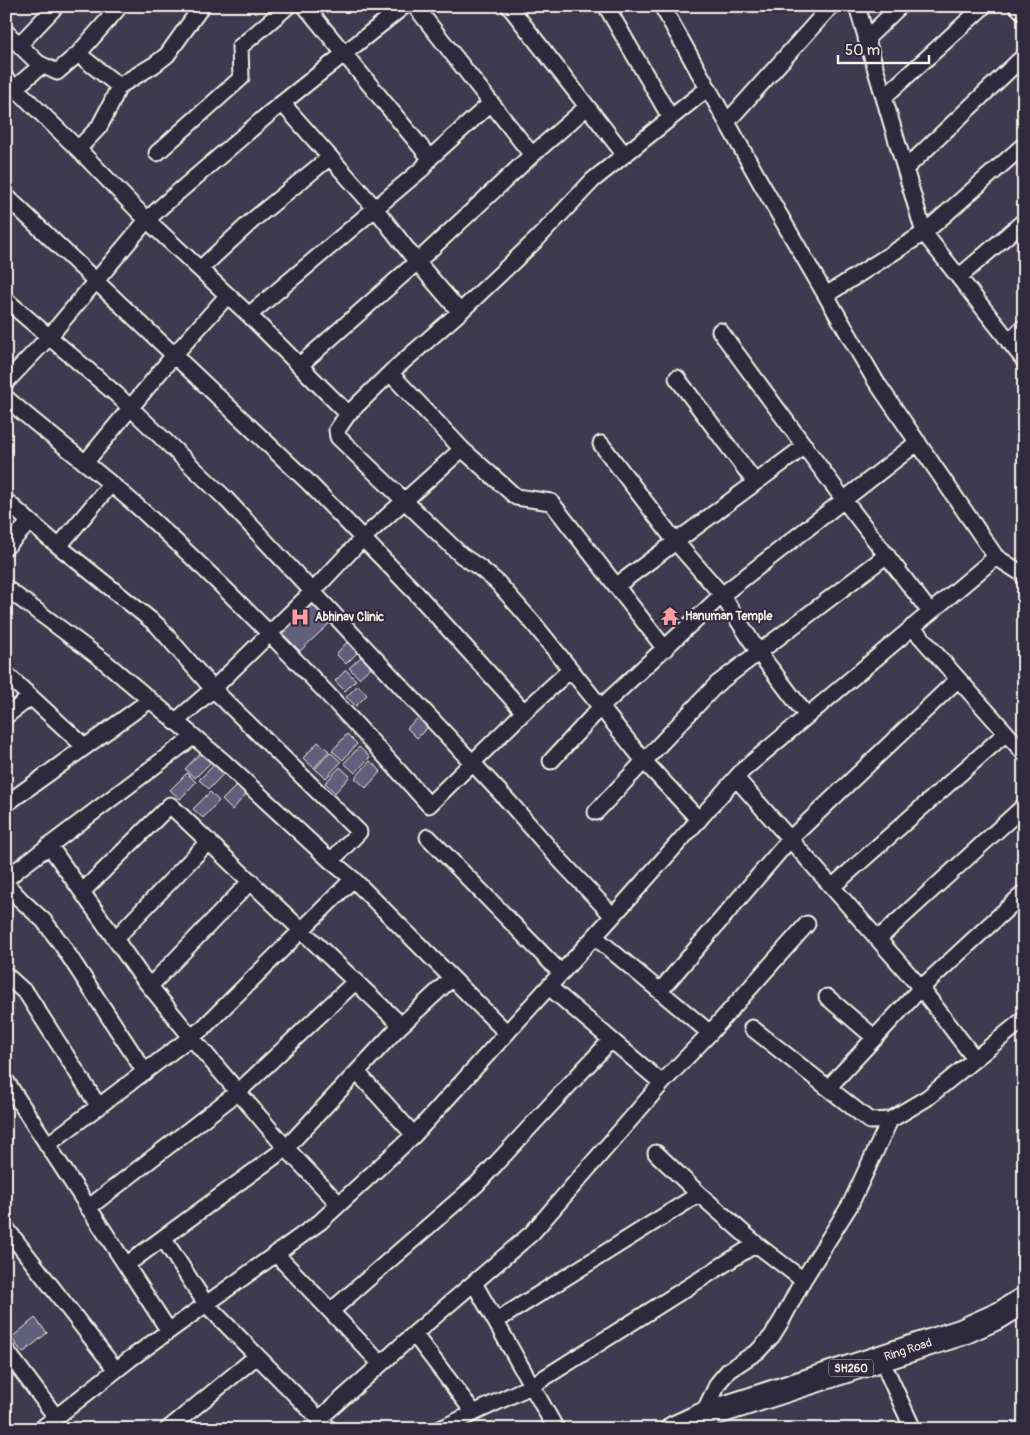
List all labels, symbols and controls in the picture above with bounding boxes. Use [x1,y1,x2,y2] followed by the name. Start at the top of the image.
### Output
[838,32,929,64] scale bar
[845,41,880,60] text: 50 m
[659,605,681,627] temple icon: Hanuman Temple
[289,606,311,628] hospital icon: Abhinav Clinic
[685,609,773,624] place label: Hanuman Temple
[315,610,384,625] place label: Abhinav Clinic
[882,1335,934,1365] street label: Ring Road
[828,1360,874,1376] road number: SH260

